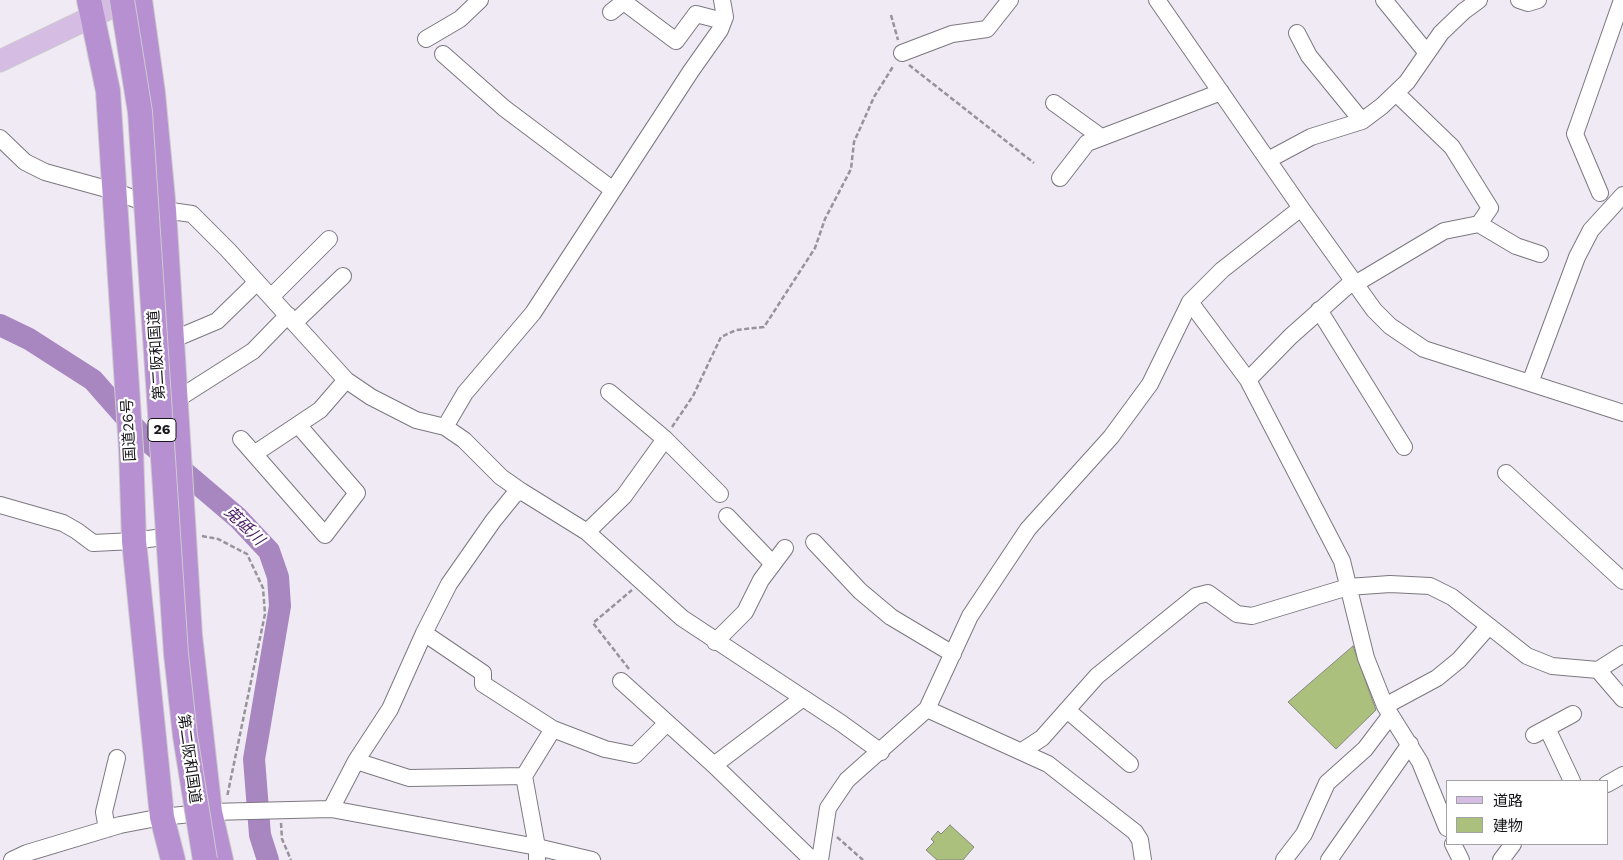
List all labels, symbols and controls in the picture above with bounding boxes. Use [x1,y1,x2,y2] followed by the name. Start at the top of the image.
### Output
[145,309,169,401] street label: 第二阪和国道
[118,398,140,462] street label: 国道26号
[148,418,176,442] road number: 26
[220,502,268,550] water label: 莵砥川
[174,713,204,805] street label: 第二阪和国道
[1446,780,1608,845] legend
[1493,792,1523,810] text: 道路
[1493,817,1523,835] text: 建物

